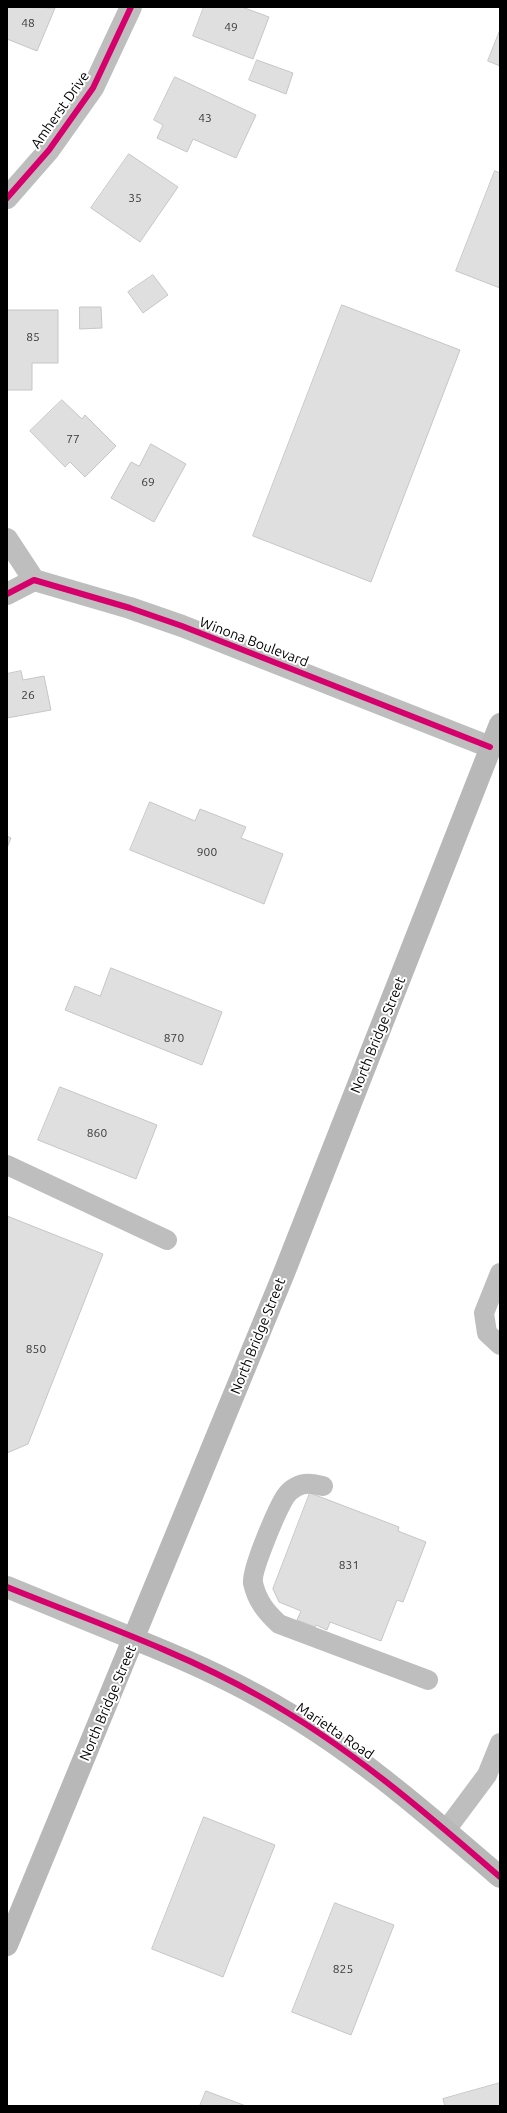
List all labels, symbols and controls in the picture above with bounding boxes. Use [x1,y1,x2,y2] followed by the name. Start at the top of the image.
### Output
[21,16,35,30] house number: 48
[224,20,238,34] house number: 49
[27,68,93,152] street label: Amherst Drive
[198,111,212,125] house number: 43
[128,191,142,205] house number: 35
[26,330,40,344] house number: 85
[66,432,80,446] house number: 77
[141,475,155,489] house number: 69
[197,614,311,670] street label: Winona Boulevard
[21,688,35,702] house number: 26
[197,845,217,859] house number: 900
[347,974,409,1096] street label: North Bridge Street
[164,1031,184,1045] house number: 870
[87,1126,107,1140] house number: 860
[227,1275,289,1397] street label: North Bridge Street
[26,1342,46,1356] house number: 850
[339,1558,359,1572] house number: 831
[76,1643,140,1763] street label: North Bridge Street
[293,1699,377,1763] street label: Marietta Road
[333,1962,353,1976] house number: 825

